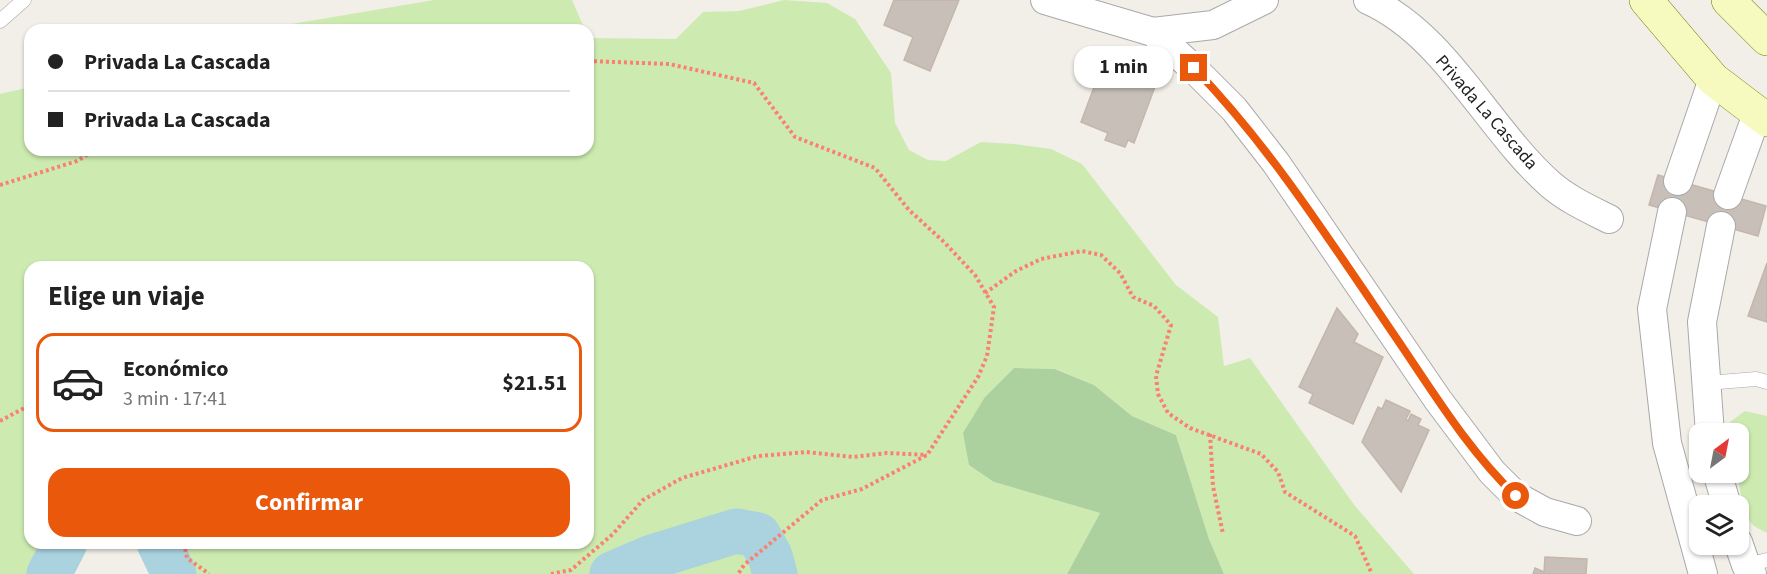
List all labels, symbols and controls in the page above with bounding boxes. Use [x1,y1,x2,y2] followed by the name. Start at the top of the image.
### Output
[84,46,271,78] text: Privada La Cascada
[1074,47,1173,89] callout: 1 min
[1430,49,1544,175] street label: Privada La Cascada
[1099,53,1148,81] text: 1 min
[1180,54,1207,81] route end
[84,104,271,136] text: Privada La Cascada
[48,277,205,316] text: Elige un viaje
[123,353,228,385] text: Económico
[51,356,105,410] icon: car
[502,367,567,399] text: $21.51
[123,385,227,413] text: 3 min · 17:41
[1689,423,1749,483] north arrow
[1689,423,1749,555] map controls
[48,468,570,537] button: Confirmar
[1502,482,1529,509] route start
[1689,495,1749,555] button: layers

